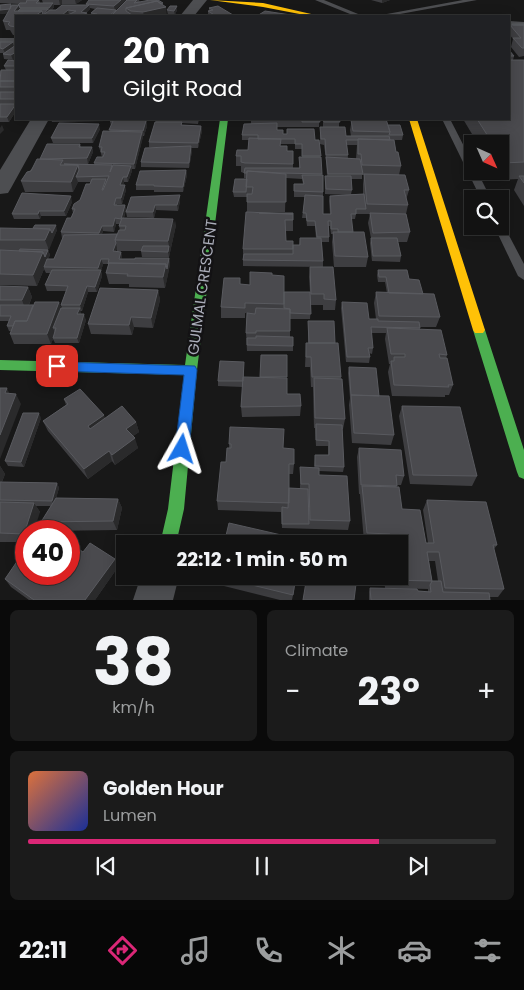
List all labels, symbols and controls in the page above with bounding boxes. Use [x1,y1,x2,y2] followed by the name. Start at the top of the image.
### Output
[123,26,210,75] text: 20 m
[40,35,105,100] icon: left
[123,73,242,104] text: Gilgit Road
[464,135,509,180] north arrow
[464,135,509,235] map controls
[464,190,509,235] button: search
[182,218,222,356] street label: GULMAL CRESCENT
[36,345,78,387] pin
[43,352,71,380] icon: arrive
[155,422,207,474] position arrow
[15,520,80,585] speed limit sign: 40
[176,546,348,573] text: 22:12 · 1 min · 50 m
[93,617,174,708] text: 38
[285,639,348,662] text: Climate
[358,665,420,718] text: 23°
[285,672,300,711] text: −
[477,672,496,711] text: +
[112,696,155,719] text: km/h
[103,775,224,802] text: Golden Hour
[103,804,157,827] text: Lumen
[92,852,120,880] icon: previous
[248,852,276,880] icon: pause
[404,852,432,880] icon: next
[105,933,140,968] icon: directions
[178,933,213,968] icon: music
[251,933,286,968] icon: phone
[324,933,359,968] icon: climate
[397,933,432,968] icon: car
[470,933,505,968] icon: filters
[19,935,67,966] text: 22:11

